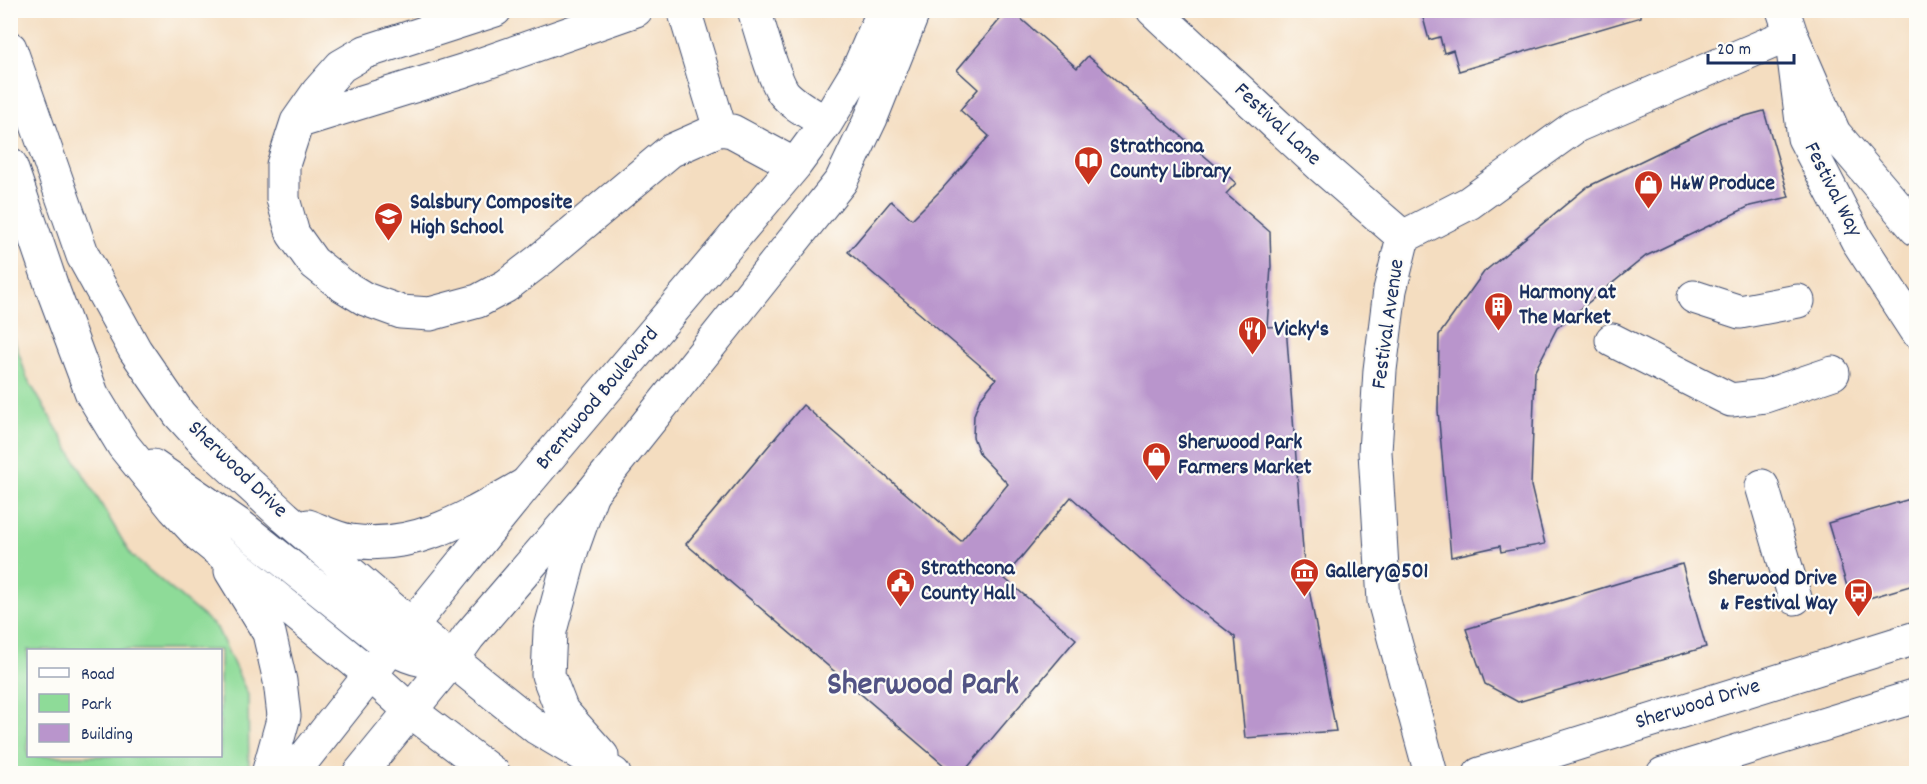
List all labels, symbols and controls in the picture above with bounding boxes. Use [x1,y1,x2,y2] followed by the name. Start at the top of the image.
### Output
[1708,27,1794,65] scale bar
[1717,38,1751,63] text: 20 m
[1226,76,1328,174] street label: Festival Lane
[1110,132,1232,188] place label: Strathcona County Library
[1795,137,1870,244] street label: Festival Way
[1073,144,1105,186] library icon: Strathcona County Library
[1633,168,1665,210] shop icon: H&W Produce
[1670,169,1775,200] place label: H&W Produce
[410,188,573,244] place label: Salsbury Composite High School
[373,200,405,242] school or university icon: Salsbury Composite High School
[1365,257,1413,391] street label: Festival Avenue
[1519,278,1617,334] place label: Harmony at The Market
[1482,290,1514,332] building icon: Harmony at The Market
[1237,314,1269,356] restaurant icon: Vicky's
[1274,315,1329,346] place label: Vicky's
[529,321,667,477] street label: Brentwood Boulevard
[180,414,294,526] street label: Sherwood Drive
[1178,428,1313,484] place label: Sherwood Park Farmers Market
[1141,440,1173,482] shop icon: Sherwood Park Farmers Market
[921,554,1016,610] place label: Strathcona County Hall
[1288,556,1320,598] museum icon: Gallery@501
[1325,557,1428,588] place label: Gallery@501
[1708,564,1838,620] place label: Sherwood Drive & Festival Way
[884,566,916,608] public building icon: Strathcona County Hall
[1842,576,1874,618] bus stop icon: Sherwood Drive & Festival Way
[27,649,222,757] legend
[827,662,1019,711] district label: Sherwood Park
[81,663,115,688] text: Road
[1632,671,1764,739] street label: Sherwood Drive
[81,693,112,718] text: Park
[81,723,133,748] text: Building

